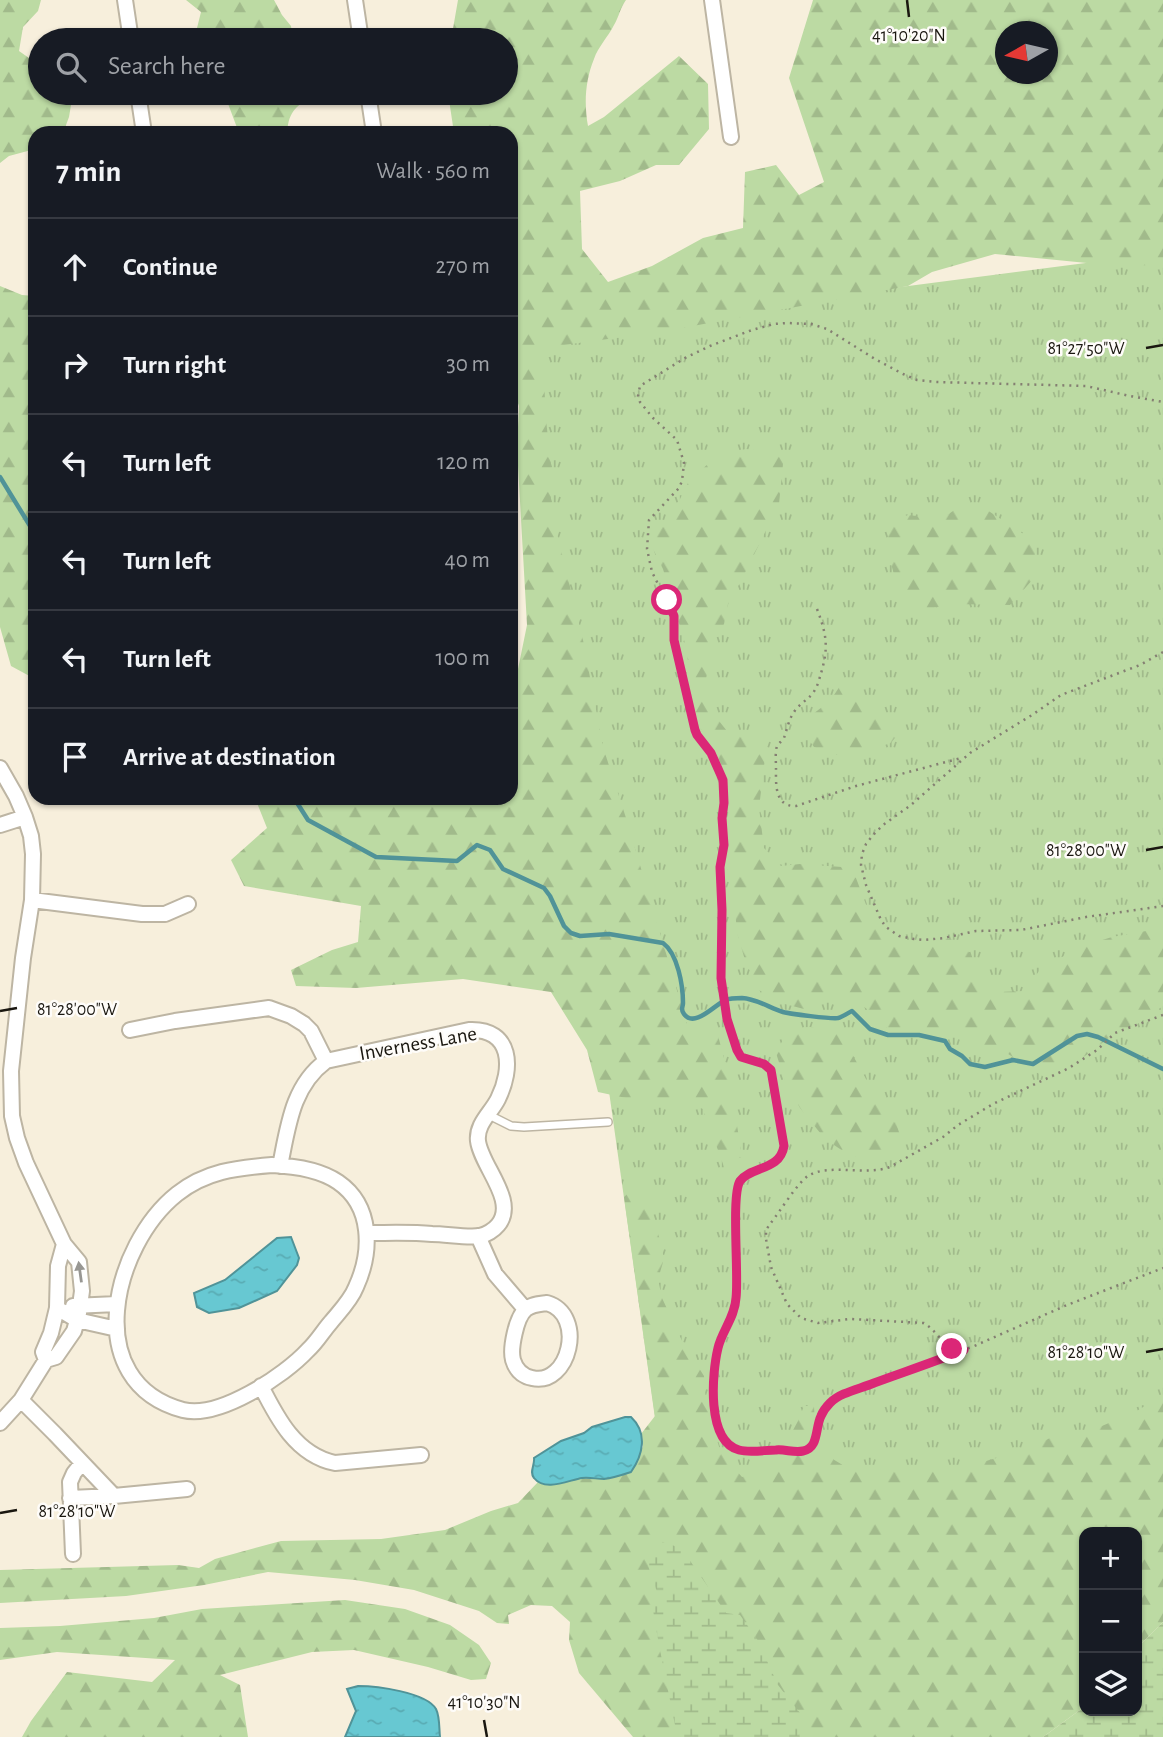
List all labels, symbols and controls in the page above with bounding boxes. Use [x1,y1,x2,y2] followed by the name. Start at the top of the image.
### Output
[995,21,1058,84] north arrow
[872,27,946,45] text: 41°10'20"N
[28,28,518,105] search box
[52,48,90,86] icon: search
[108,53,226,79] text: Search here
[56,157,121,187] text: 7 min
[376,160,490,183] text: Walk · 560 m
[56,248,94,286] icon: ahead
[123,254,218,280] text: Continue
[436,255,490,278] text: 270 m
[1047,340,1125,358] text: 81°27'50"W
[56,346,94,384] icon: right
[123,352,226,378] text: Turn right
[446,353,490,376] text: 30 m
[56,444,94,482] icon: left
[123,450,211,476] text: Turn left
[437,451,490,474] text: 120 m
[56,542,94,580] icon: left
[123,548,211,574] text: Turn left
[445,549,490,572] text: 40 m
[651,584,682,615] route start
[56,640,94,678] icon: left
[123,646,211,672] text: Turn left
[436,647,490,670] text: 100 m
[56,738,94,776] icon: arrive
[123,744,336,770] text: Arrive at destination
[1046,842,1126,860] text: 81°28'00"W
[37,1001,117,1019] text: 81°28'00"W
[358,1023,479,1064] street label: Inverness Lane
[74,1261,85,1283] one-way arrow
[936,1333,967,1364] route end
[1048,1344,1124,1362] text: 81°28'10"W
[39,1503,115,1521] text: 81°28'10"W
[1079,1527,1142,1716] map controls
[1079,1527,1142,1590] button: +
[1079,1590,1142,1653] button: −
[1079,1653,1142,1716] button: layers
[447,1694,521,1712] text: 41°10'30"N

